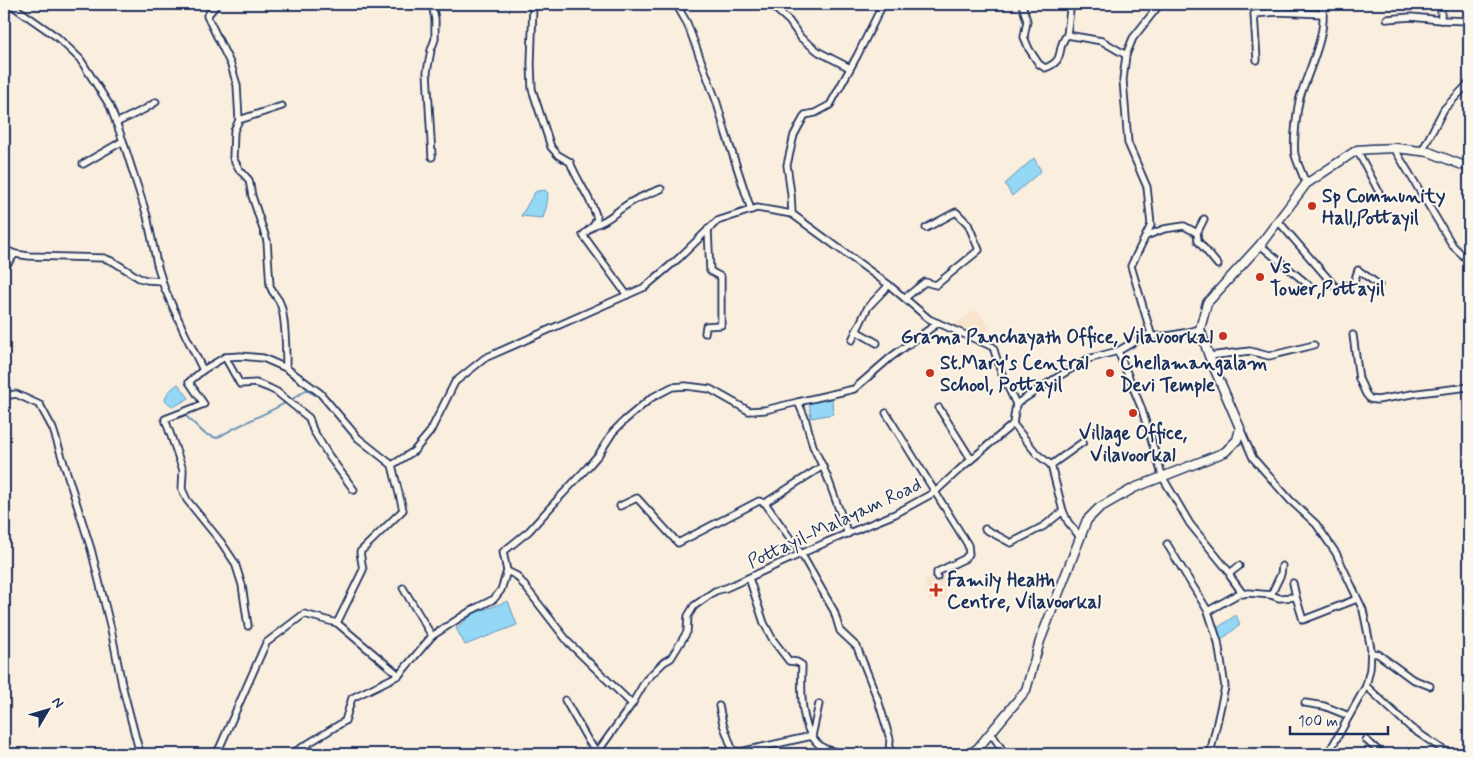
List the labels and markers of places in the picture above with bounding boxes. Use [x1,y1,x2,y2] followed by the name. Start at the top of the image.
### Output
[1322,184,1446,232] place label: Sp Community Hall,Pottayil
[1306,200,1318,212] marker: Sp Community Hall,Pottayil
[1270,255,1385,303] place label: Vs Tower,Pottayil
[1254,271,1266,283] marker: Vs Tower,Pottayil
[901,325,1213,351] place label: Grama Panchayath Office, Vilavoorkal
[1217,330,1229,342] marker: Grama Panchayath Office, Vilavoorkal
[940,351,1089,399] place label: St.Mary's Central School, Pottayil
[1120,351,1268,398] place label: Chellamangalam Devi Temple
[924,367,936,379] marker: St.Mary's Central School, Pottayil
[1104,367,1116,379] marker: Chellamangalam Devi Temple
[1127,407,1139,419] marker: Village Office, Vilavoorkal
[1079,421,1187,468] place label: Village Office, Vilavoorkal
[947,568,1101,615] place label: Family Health Centre, Vilavoorkal
[929,583,943,597] marker: Family Health Centre, Vilavoorkal

